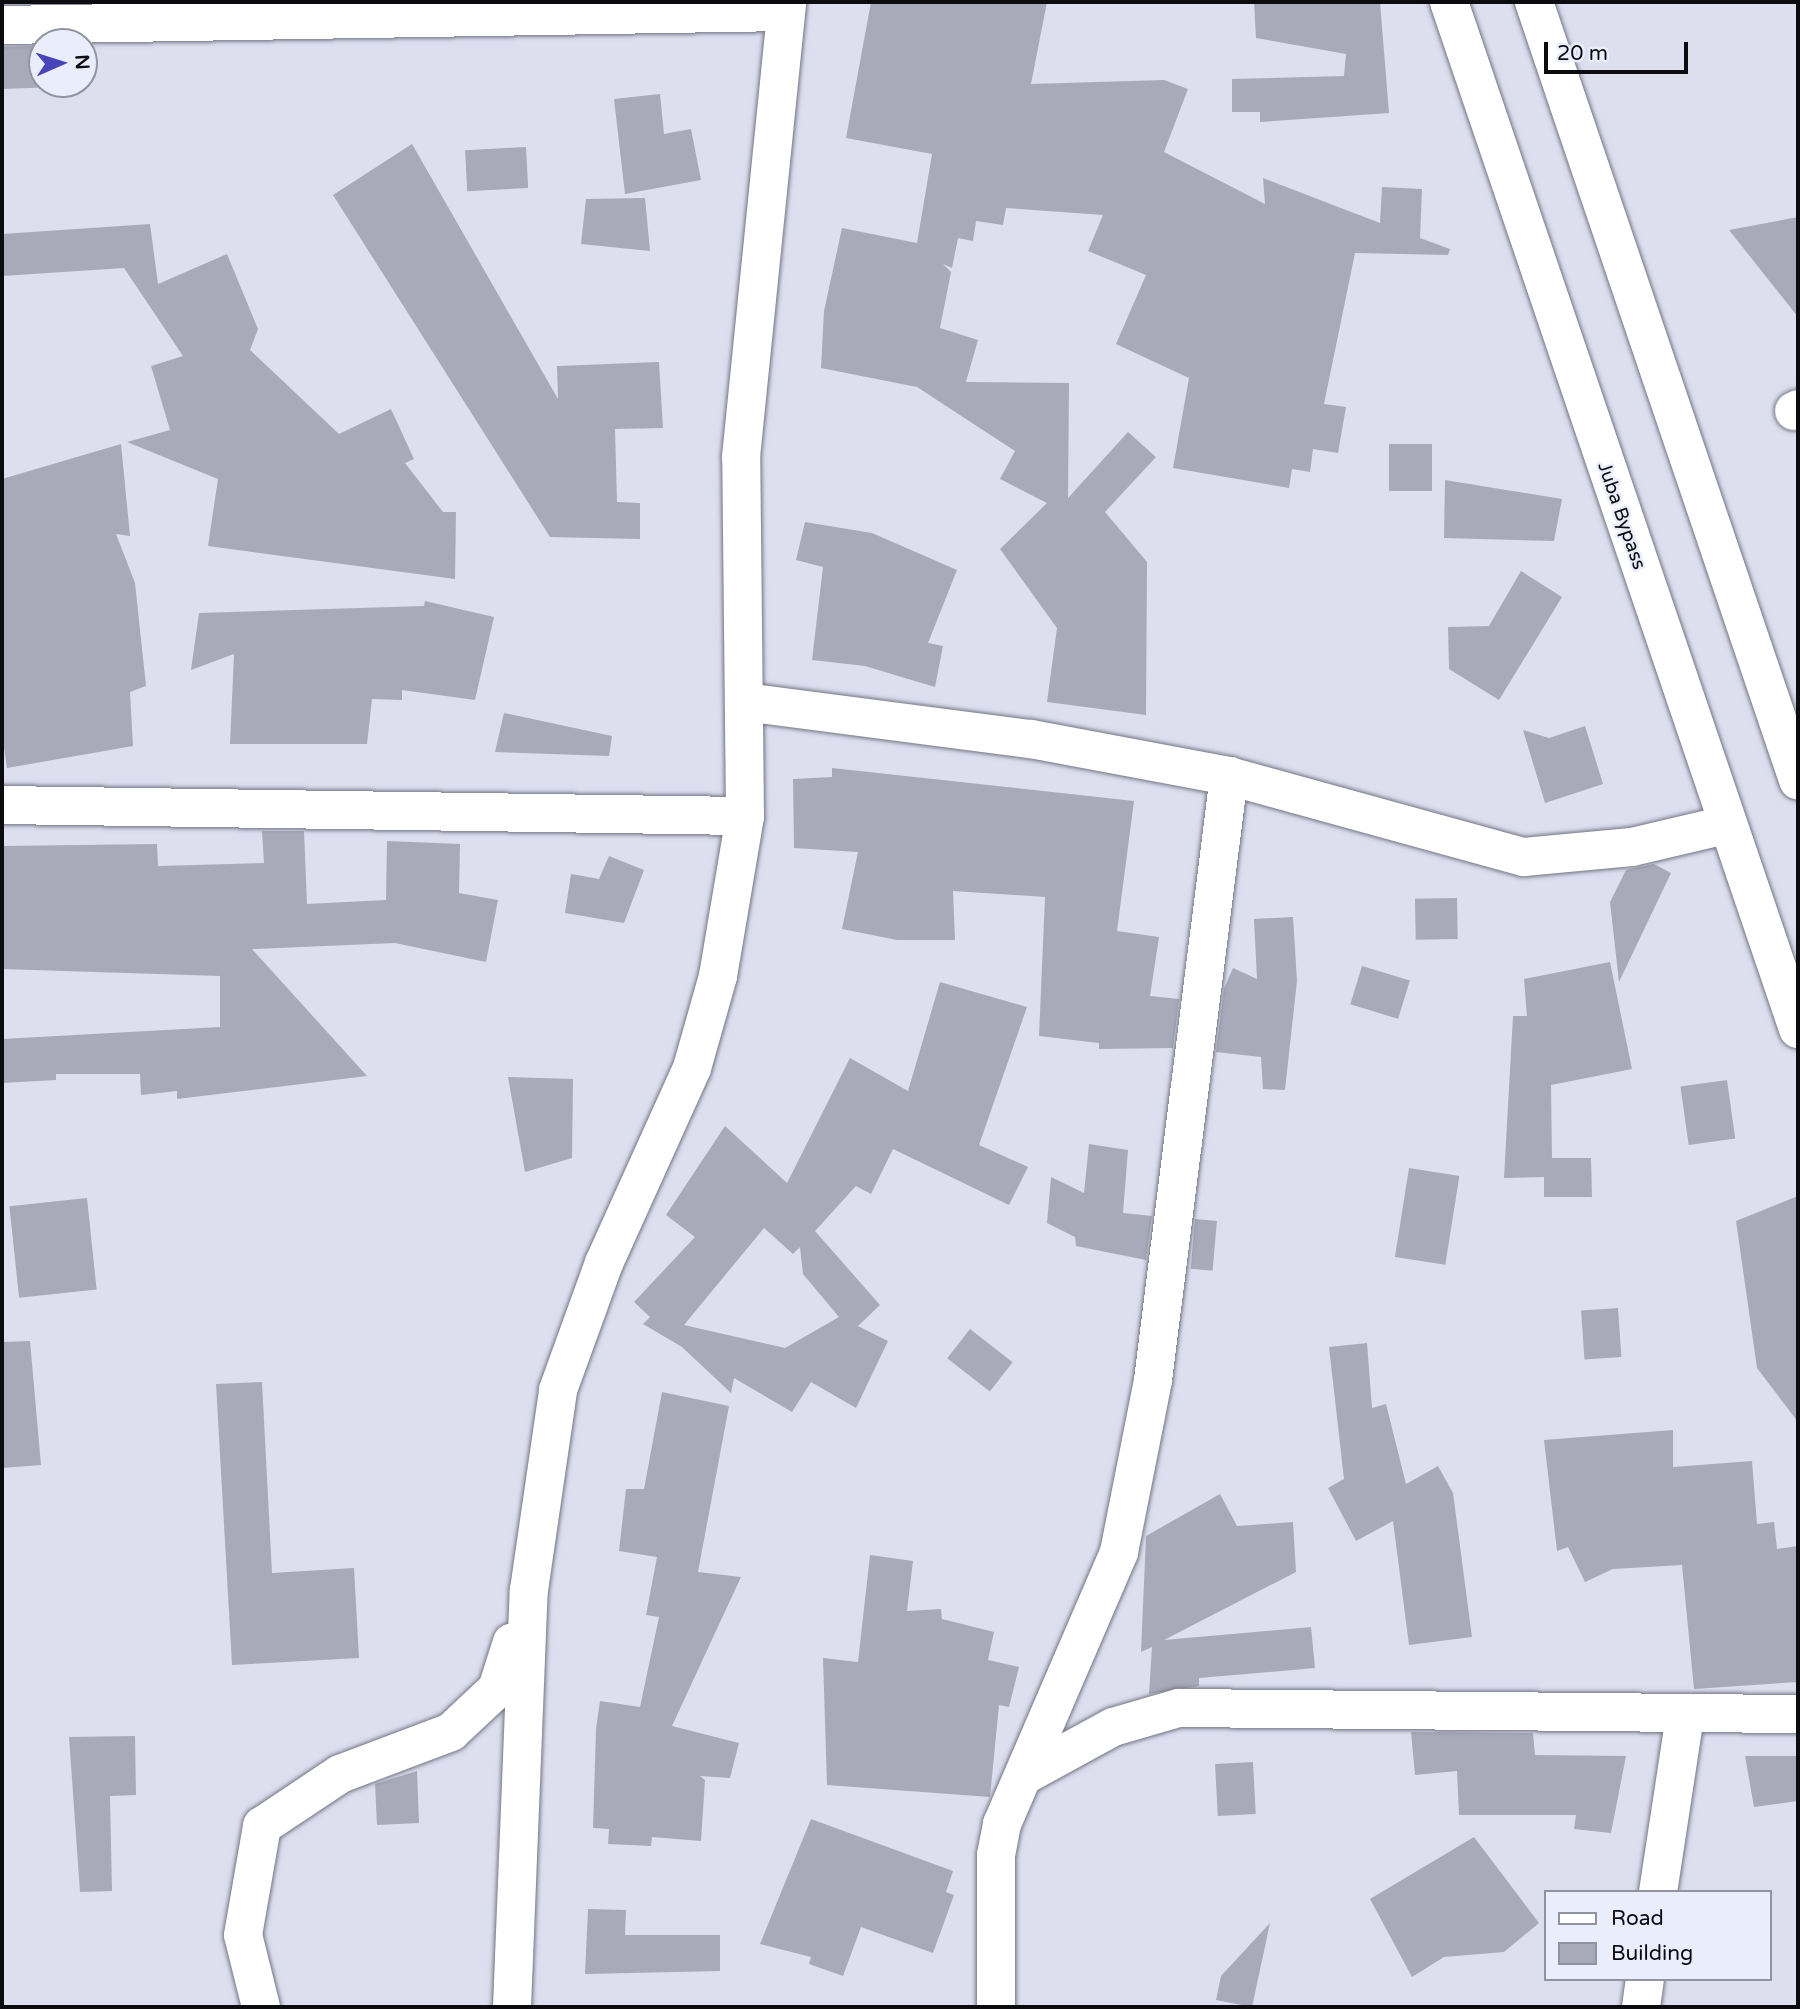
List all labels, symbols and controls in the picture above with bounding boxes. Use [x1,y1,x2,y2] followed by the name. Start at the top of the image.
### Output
[28,28,98,98] north arrow
[1548,28,1692,72] scale bar
[1557,41,1608,66] text: 20 m
[71,54,93,70] text: N
[1592,459,1650,573] street label: Juba Bypass
[1545,1890,1772,1981] legend
[1611,1906,1664,1931] text: Road
[1611,1941,1693,1966] text: Building

